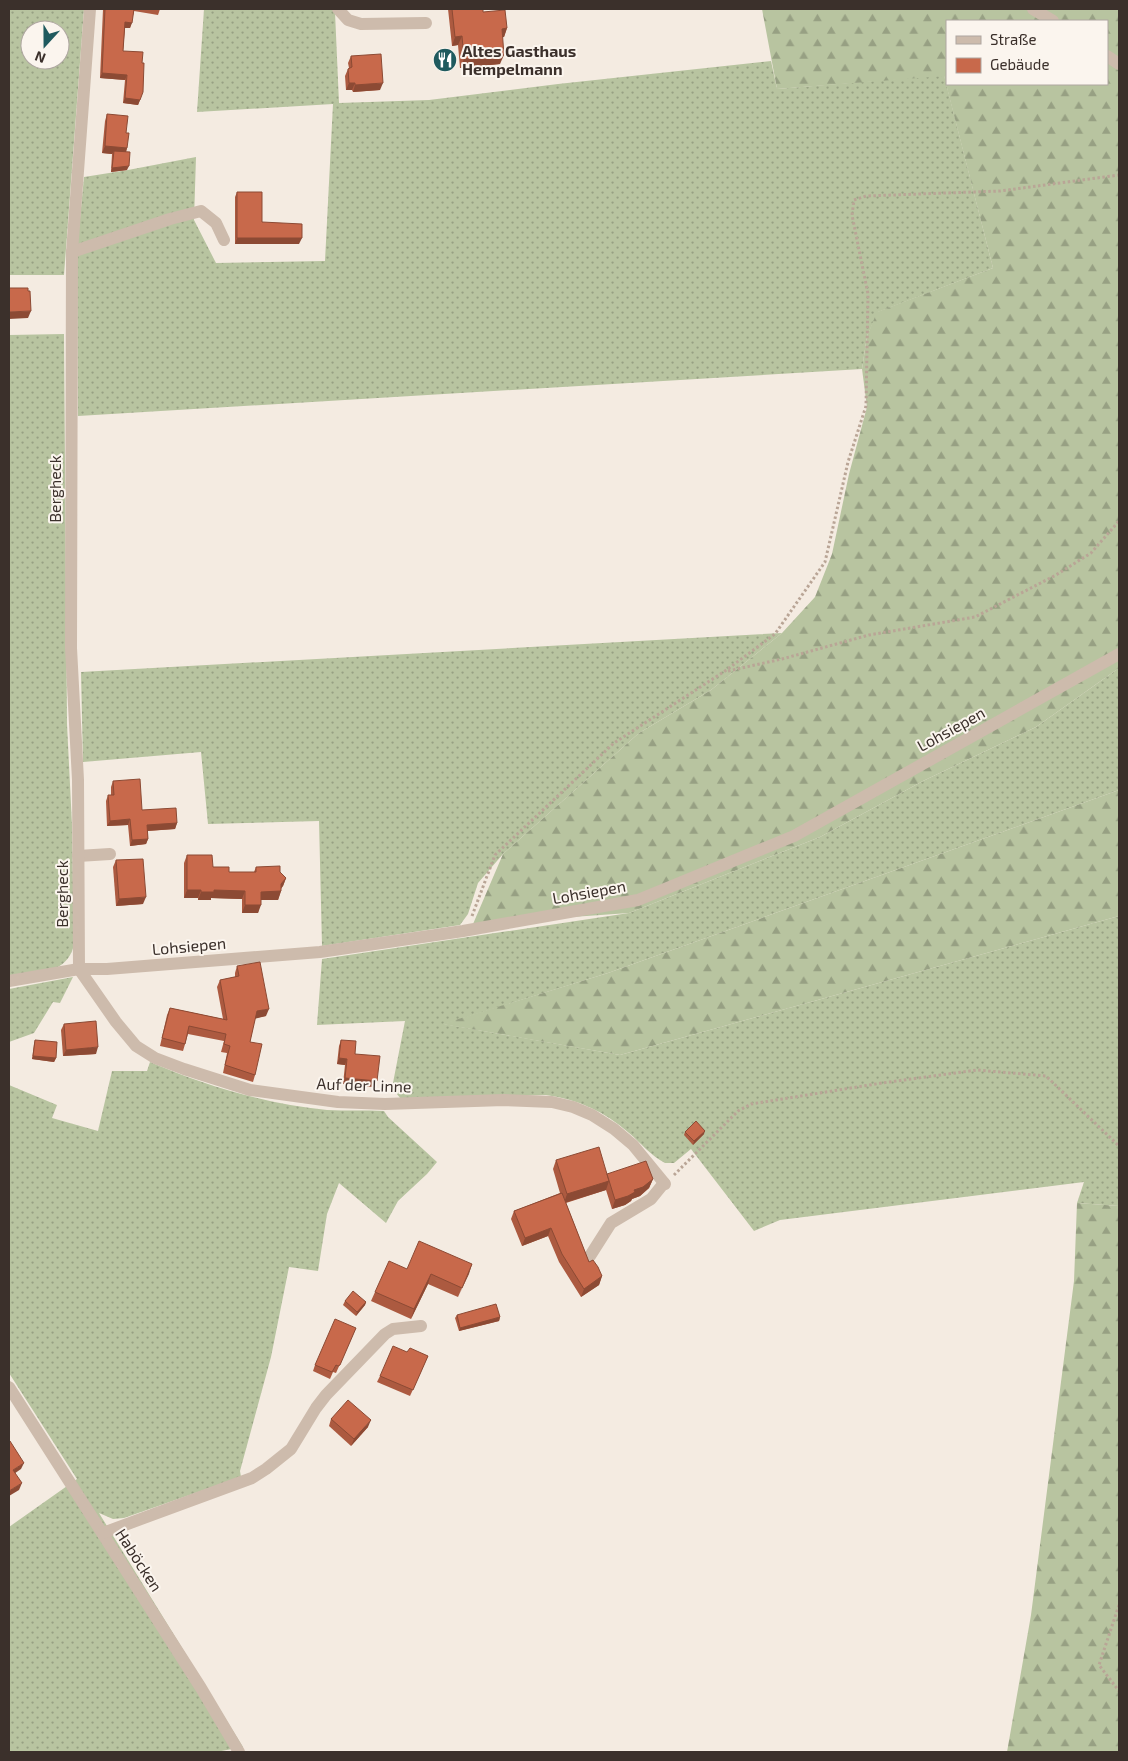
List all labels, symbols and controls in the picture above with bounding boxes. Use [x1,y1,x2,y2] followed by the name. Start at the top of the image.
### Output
[20,20,70,70] north arrow
[946,20,1108,85] legend
[990,30,1036,48] text: Straße
[462,41,576,78] place label: Altes Gasthaus Hempelmann
[432,47,458,73] restaurant icon: Altes Gasthaus Hempelmann
[32,48,48,67] text: N
[990,55,1049,73] text: Gebäude
[45,455,64,523] street label: Bergheck
[914,702,988,755] street label: Lohsiepen
[52,860,71,928] street label: Bergheck
[551,876,627,907] street label: Lohsiepen
[151,933,227,958] street label: Lohsiepen
[316,1073,412,1096] street label: Auf der Linne
[112,1525,167,1595] street label: Haböcken

